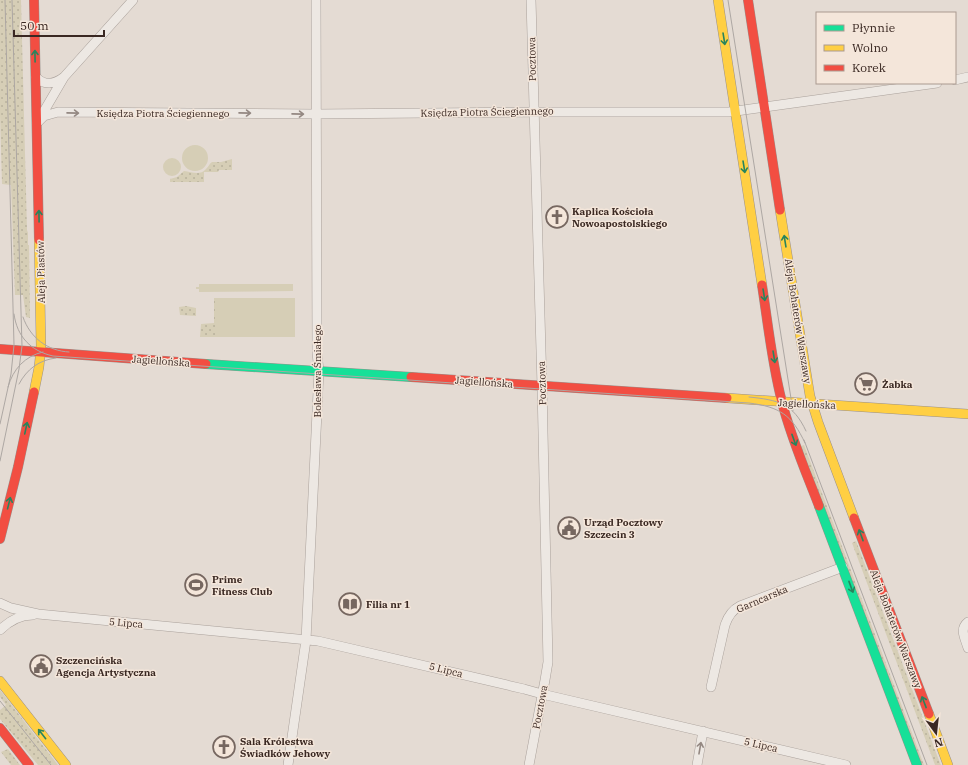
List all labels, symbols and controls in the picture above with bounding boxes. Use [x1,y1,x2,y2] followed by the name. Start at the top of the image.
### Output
[14,12,104,38] scale bar
[816,12,956,84] legend
[20,18,49,33] text: 50 m
[852,20,895,35] text: Płynnie
[720,32,728,45] one-way arrow
[525,36,539,81] street label: Pocztowa
[852,40,888,55] text: Wolno
[32,50,39,63] one-way arrow
[852,60,886,75] text: Korek
[420,104,554,120] street label: Księdza Piotra Ściegiennego
[97,107,230,120] street label: Księdza Piotra Ściegiennego
[66,109,79,117] one-way arrow
[238,109,251,117] one-way arrow
[291,110,304,118] one-way arrow
[740,160,748,173] one-way arrow
[544,204,570,230] church icon: Kaplica Kościoła Nowoapostolskiego
[572,205,667,230] place label: Kaplica Kościoła Nowoapostolskiego
[35,210,43,223] one-way arrow
[781,235,789,248] one-way arrow
[34,240,48,303] street label: Aleja Piastów
[782,258,814,385] street label: Aleja Bohaterów Warszawy
[760,289,768,302] one-way arrow
[311,324,324,418] street label: Bolesława Śmiałego
[770,350,778,363] one-way arrow
[132,352,191,370] street label: Jagiellońska
[535,360,549,405] street label: Pocztowa
[853,371,879,397] supermarket icon: Żabka
[455,373,514,391] street label: Jagiellońska
[882,378,913,391] place label: Żabka
[778,396,837,412] street label: Jagiellońska
[22,422,30,435] one-way arrow
[791,433,799,445] one-way arrow
[6,497,13,510] one-way arrow
[556,515,582,541] public building icon: Urząd Pocztowy Szczecin 3
[584,516,663,541] place label: Urząd Pocztowy Szczecin 3
[856,530,864,542] one-way arrow
[867,568,925,691] street label: Aleja Bohaterów Warszawy
[183,572,209,598] sports icon: Prime Fitness Club
[212,573,273,598] place label: Prime Fitness Club
[847,581,855,593] one-way arrow
[734,582,790,616] street label: Garncarska
[337,591,363,617] library icon: Filia nr 1
[366,598,410,611] place label: Filia nr 1
[108,615,144,631] street label: 5 Lipca
[28,653,54,679] public building icon: Szczencińska Agencja Artystyczna
[56,654,156,679] place label: Szczencińska Agencja Artystyczna
[428,660,465,681] street label: 5 Lipca
[529,683,551,730] street label: Pocztowa
[919,697,927,709] one-way arrow
[916,713,956,753] north arrow
[37,729,46,740] one-way arrow
[211,734,237,760] church icon: Sala Królestwa Świadków Jehowy
[240,735,330,760] place label: Sala Królestwa Świadków Jehowy
[743,735,780,755] street label: 5 Lipca
[932,735,945,751] text: N
[696,742,704,755] one-way arrow

